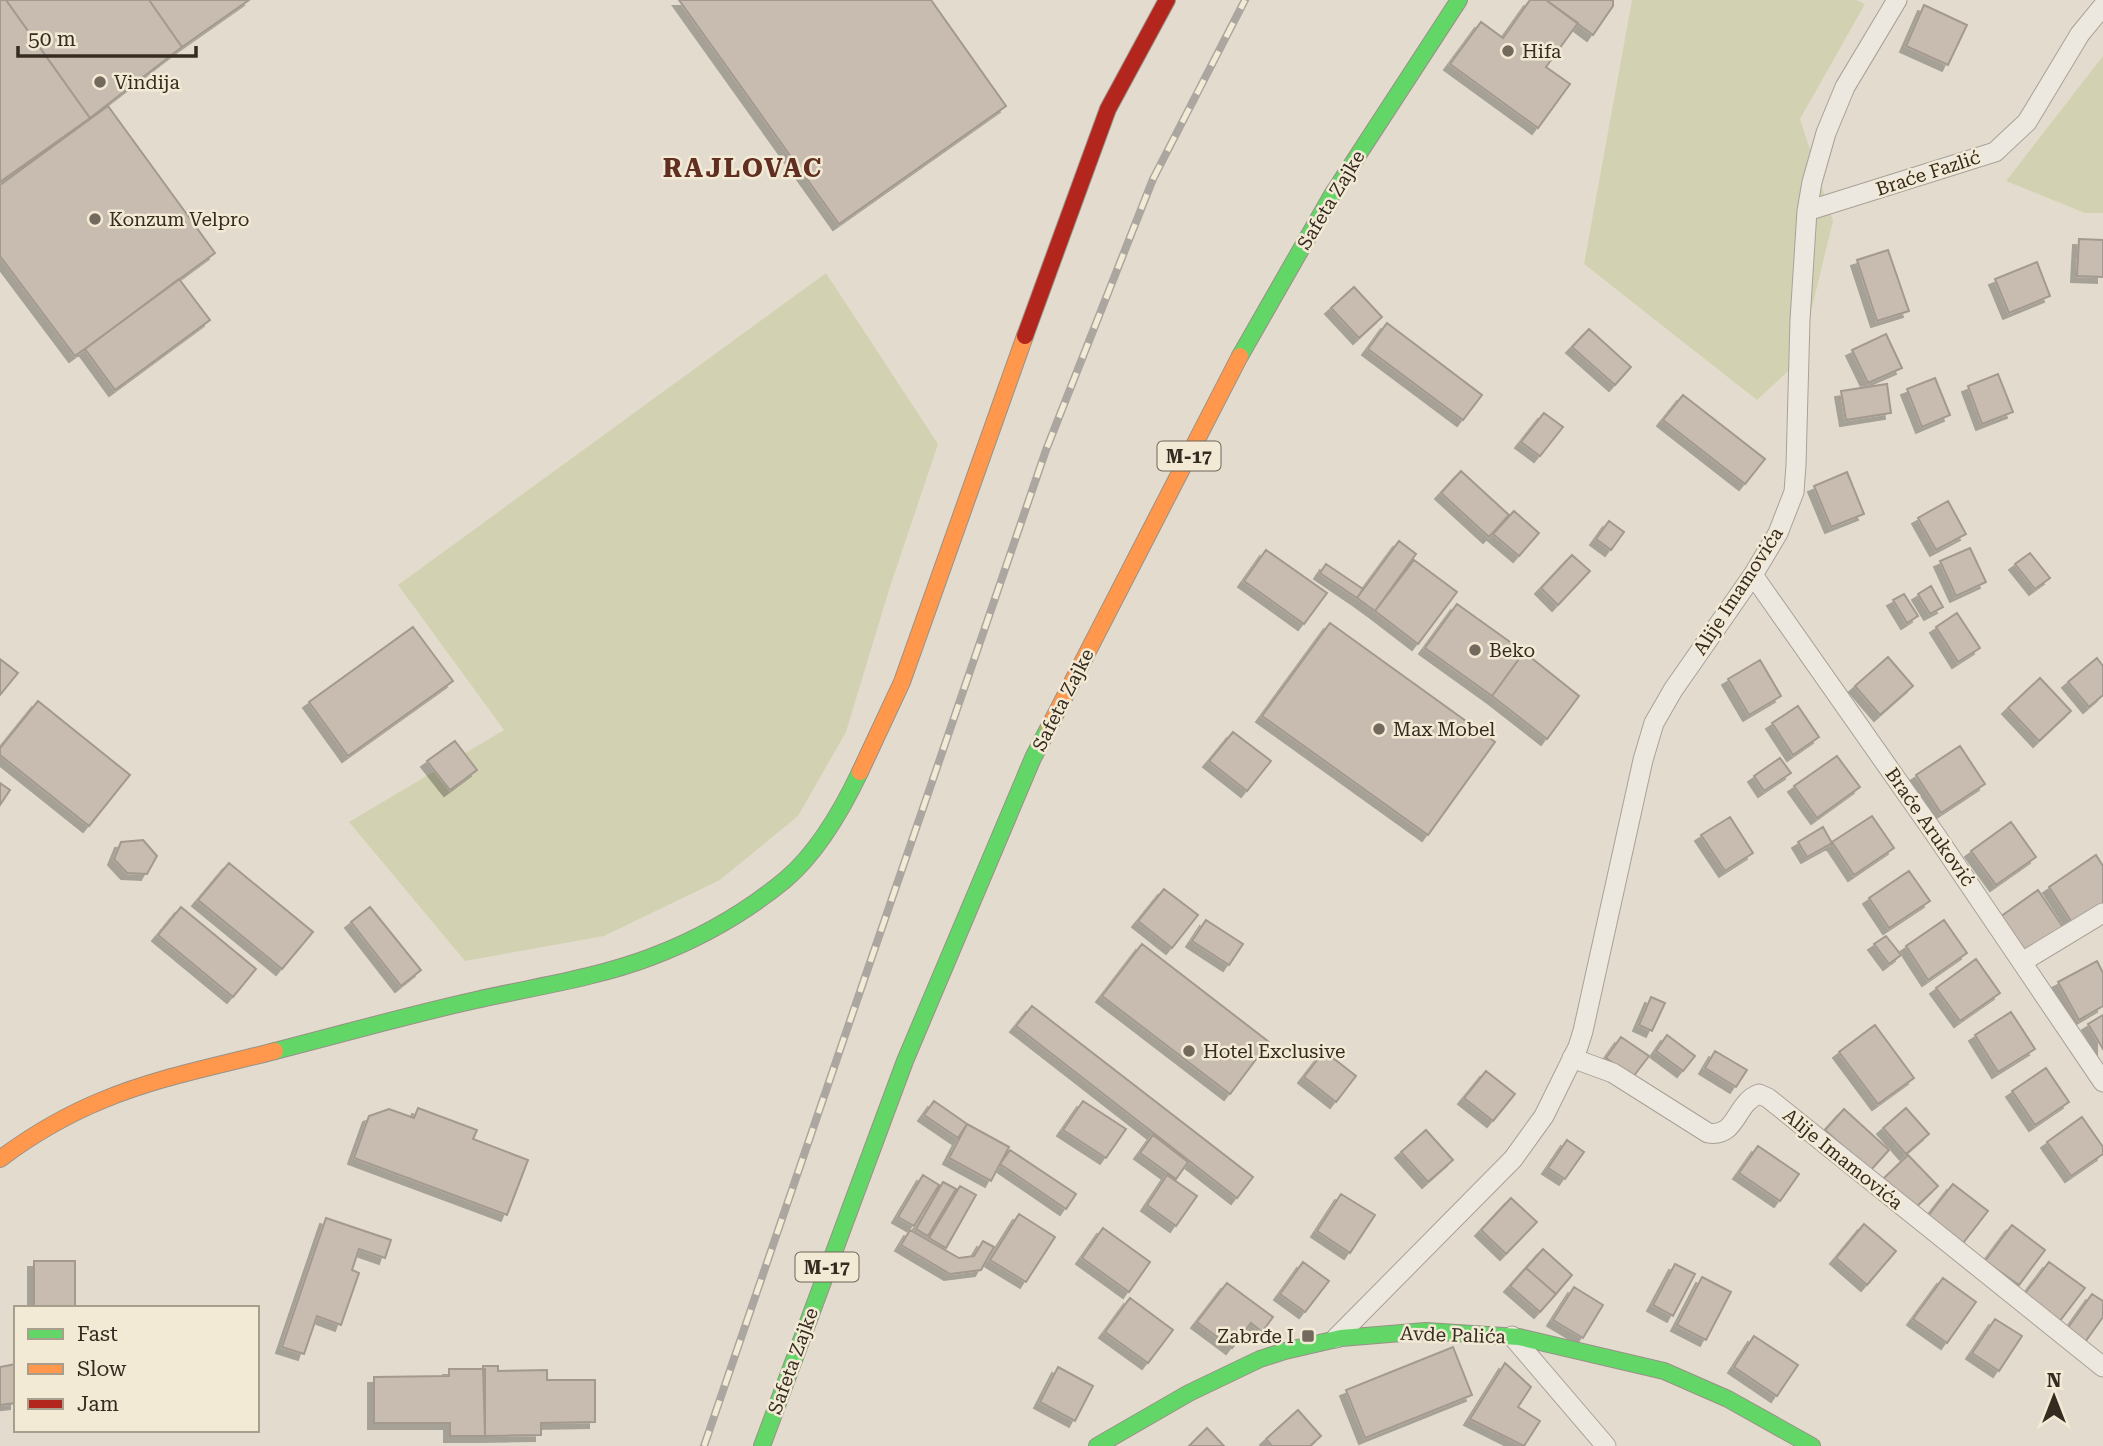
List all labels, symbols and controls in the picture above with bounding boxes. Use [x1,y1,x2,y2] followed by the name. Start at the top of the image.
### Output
[18,14,196,58] scale bar
[28,27,76,51] text: 50 m
[1522,40,1562,63] place label: Hifa
[1500,43,1516,59] marker: Hifa
[114,71,180,94] place label: Vindija
[92,74,108,90] marker: Vindija
[1873,145,1983,201] street label: Braće Fazlić
[1292,146,1370,254] street label: Safeta Zajke
[663,153,823,183] district label: RAJLOVAC
[109,208,249,231] place label: Konzum Velpro
[87,211,103,227] marker: Konzum Velpro
[1158,442,1220,470] road number: M-17
[1688,522,1788,659] street label: Alije Imamovića
[1489,639,1535,662] place label: Beko
[1467,642,1483,658] marker: Beko
[1027,645,1099,755] street label: Safeta Zajke
[1393,718,1495,741] place label: Max Mobel
[1371,721,1387,737] marker: Max Mobel
[1881,763,1979,891] street label: Braće Aruković
[1203,1040,1345,1063] place label: Hotel Exclusive
[1181,1043,1197,1059] marker: Hotel Exclusive
[1778,1104,1908,1215] street label: Alije Imamovića
[796,1252,858,1282] road number: M-17
[763,1304,823,1418] street label: Safeta Zajke
[14,1306,259,1432] legend
[77,1322,118,1346] text: Fast
[1400,1322,1507,1348] street label: Avde Palića
[1217,1325,1294,1348] place label: Zabrđe I
[1300,1328,1316,1344] marker: Zabrđe I
[77,1357,127,1381] text: Slow
[2019,1362,2089,1432] north arrow
[2047,1369,2062,1392] text: N
[77,1392,119,1416] text: Jam

